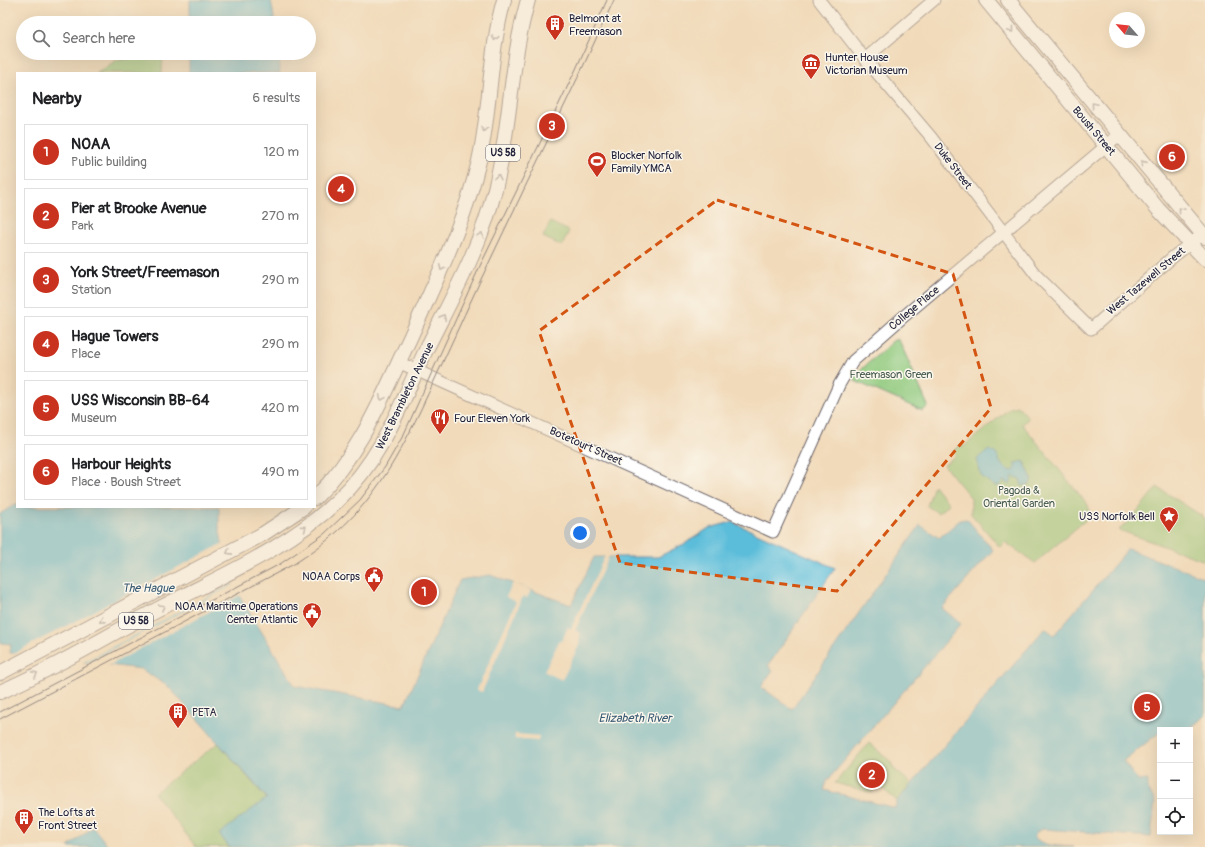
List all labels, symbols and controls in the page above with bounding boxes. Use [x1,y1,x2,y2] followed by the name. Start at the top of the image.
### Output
[569,12,622,38] place label: Belmont at Freemason
[1109,12,1145,48] north arrow
[544,13,566,41] building icon: Belmont at Freemason
[16,16,316,60] search box
[1006,25,1013,33] one-way arrow
[30,27,52,49] icon: search
[62,29,135,48] text: Search here
[491,35,500,41] one-way arrow
[825,51,908,77] place label: Hunter House Victorian Museum
[800,52,822,80] museum icon: Hunter House Victorian Museum
[32,88,81,109] text: Nearby
[253,90,300,106] text: 6 results
[1092,102,1099,109] one-way arrow
[1070,104,1119,159] street label: Boush Street
[539,111,565,141] pin: 3
[480,126,489,132] one-way arrow
[71,135,110,154] text: NOAA
[931,140,975,192] street label: Duke Street
[1159,142,1185,172] pin: 6
[43,144,49,160] text: 1
[263,144,299,160] text: 120 m
[486,145,520,161] road number: US 58
[611,149,682,175] place label: Blocker Norfolk Family YMCA
[586,150,608,178] sports icon: Blocker Norfolk Family YMCA
[71,154,147,170] text: Public building
[1140,160,1147,168] one-way arrow
[328,174,354,204] pin: 4
[494,174,502,180] one-way arrow
[71,199,206,218] text: Pier at Brooke Avenue
[1179,207,1186,214] one-way arrow
[42,208,50,224] text: 2
[262,208,299,224] text: 270 m
[71,218,94,234] text: Park
[476,232,485,239] one-way arrow
[1104,244,1188,318] street label: West Tazewell Street
[71,263,219,282] text: York Street/Freemason
[439,264,447,271] one-way arrow
[42,272,50,288] text: 3
[262,272,299,288] text: 290 m
[71,282,111,298] text: Station
[886,283,942,333] street label: College Place
[438,313,446,321] one-way arrow
[71,327,158,346] text: Hague Towers
[42,336,50,352] text: 4
[262,336,299,352] text: 290 m
[373,340,437,452] street label: West Brambleton Avenue
[71,346,100,362] text: Place
[849,368,933,381] park label: Freemason Green
[71,391,209,410] text: USS Wisconsin BB-64
[379,393,387,401] one-way arrow
[42,400,50,416] text: 5
[261,400,299,416] text: 420 m
[429,407,451,435] restaurant icon: Four Eleven York
[71,410,117,426] text: Museum
[454,412,531,425] place label: Four Eleven York
[548,424,625,468] street label: Botetourt Street
[71,455,171,474] text: Harbour Heights
[42,464,50,480] text: 6
[262,464,299,480] text: 490 m
[71,474,181,490] text: Place · Boush Street
[983,484,1055,510] park label: Pagoda & Oriental Garden
[1158,505,1180,533] place icon: USS Norfolk Bell
[1079,510,1155,523] place label: USS Norfolk Bell
[570,523,590,543] your location
[300,525,307,533] one-way arrow
[226,548,233,555] one-way arrow
[363,565,385,593] public building icon: NOAA Corps
[302,570,360,583] place label: NOAA Corps
[411,577,437,607] pin: 1
[122,581,175,596] water label: The Hague
[175,600,298,626] place label: NOAA Maritime Operations Center Atlantic
[301,601,323,629] public building icon: NOAA Maritime Operations Center Atlantic
[158,604,165,611] one-way arrow
[119,613,153,629] road number: US 58
[99,615,106,623] one-way arrow
[31,671,38,679] one-way arrow
[1134,692,1160,722] pin: 5
[167,701,189,729] building icon: PETA
[192,706,217,719] place label: PETA
[599,711,673,726] water label: Elizabeth River
[1157,727,1193,835] map controls
[1157,727,1193,763] button: +
[859,760,885,790] pin: 2
[1157,763,1193,799] button: −
[1157,799,1193,835] button: locate
[38,806,97,832] place label: The Lofts at Front Street
[13,807,35,835] building icon: The Lofts at Front Street

